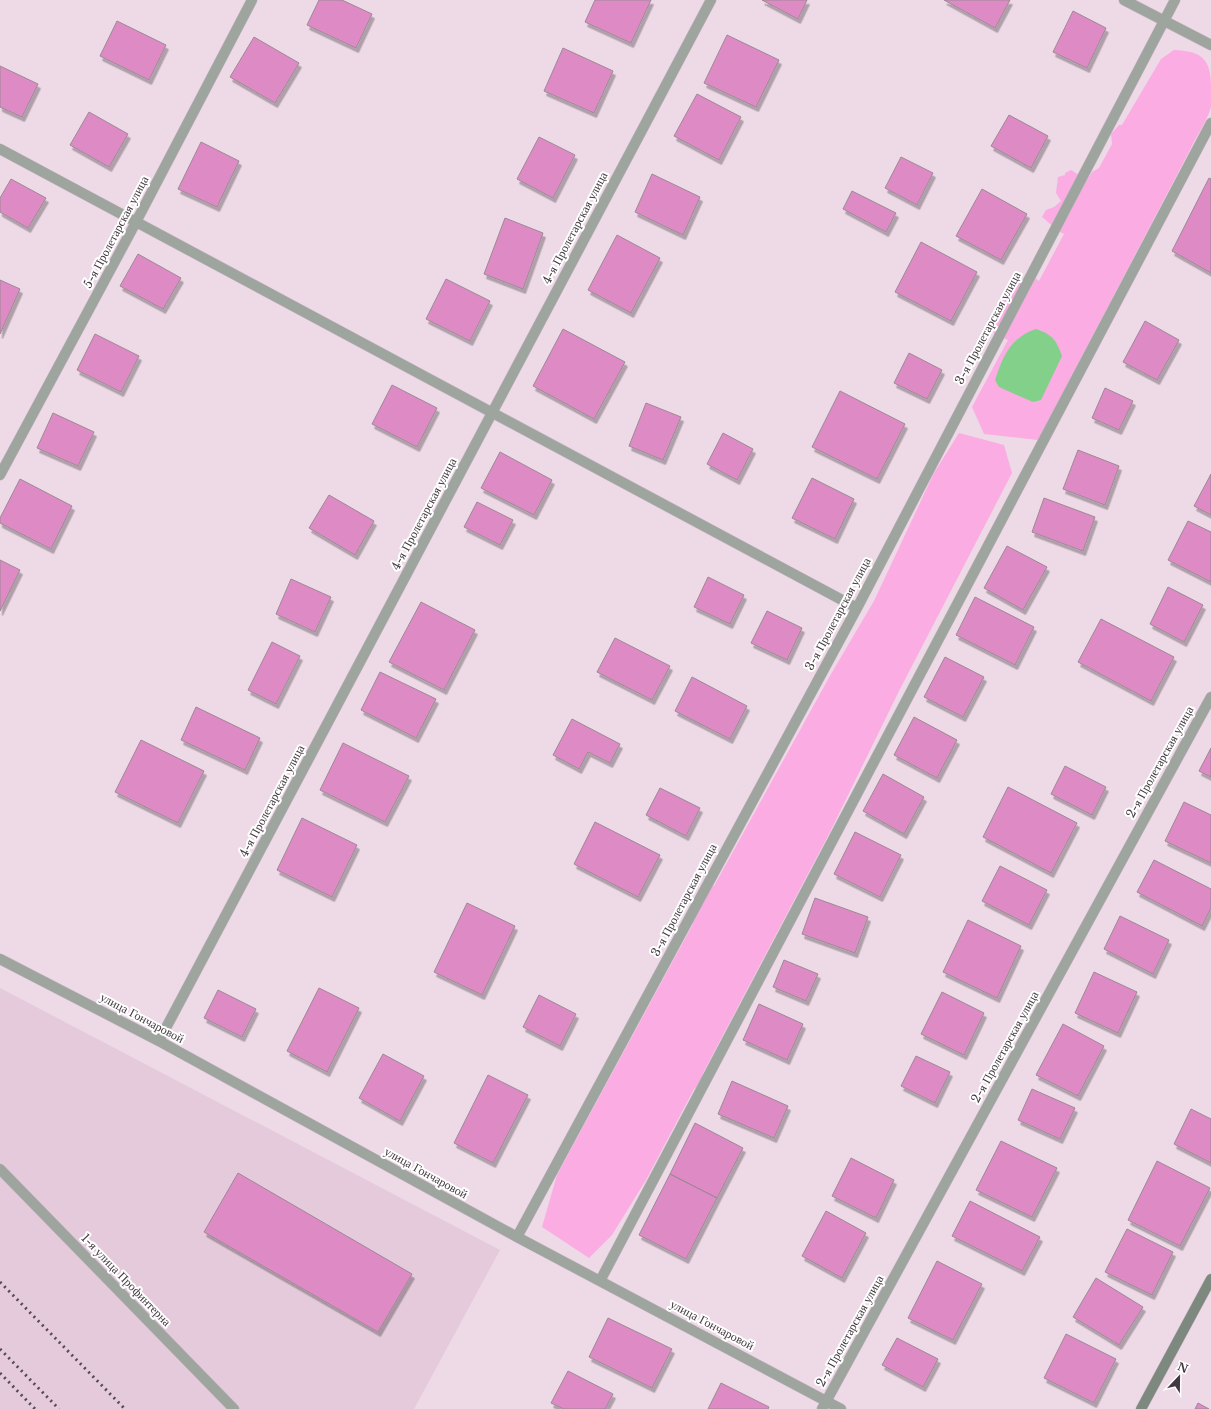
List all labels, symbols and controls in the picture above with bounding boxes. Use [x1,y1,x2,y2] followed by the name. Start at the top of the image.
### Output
[539,168,611,286] street label: 4-я Пролетарская улица
[80,173,152,290] street label: 5-я Пролетарская улица
[952,268,1024,387] street label: 3-я Пролетарская улица
[388,454,460,572] street label: 4-я Пролетарская улица
[802,554,874,673] street label: 3-я Пролетарская улица
[1123,703,1197,820] street label: 2-я Пролетарская улица
[236,741,308,859] street label: 4-я Пролетарская улица
[648,840,720,959] street label: 3-я Пролетарская улица
[968,988,1042,1105] street label: 2-я Пролетарская улица
[98,989,187,1046] street label: улица Гончаровой
[382,1144,471,1202] street label: улица Гончаровой
[78,1230,175,1329] street label: 1-я улица Профинтерна
[813,1272,887,1389] street label: 2-я Пролетарская улица
[668,1296,757,1353] street label: улица Гончаровой
[1159,1357,1199,1397] north arrow
[1175,1359,1191,1376] text: N

